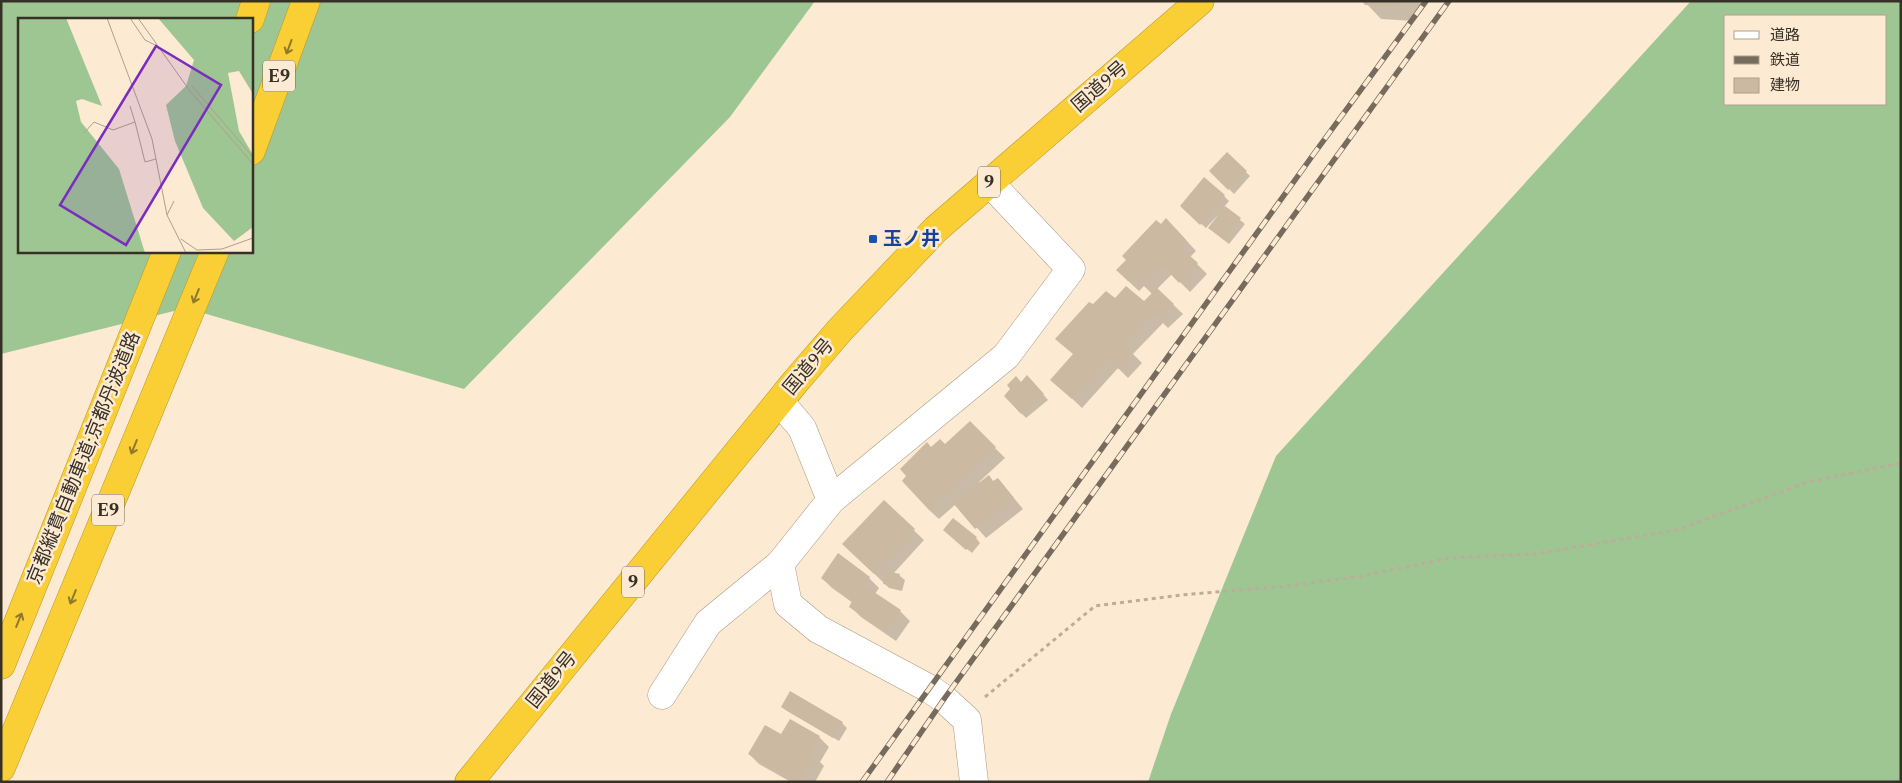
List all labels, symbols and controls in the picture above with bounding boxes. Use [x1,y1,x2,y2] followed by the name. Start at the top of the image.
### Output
[1724,15,1887,105] legend
[18,18,252,252] inset map
[1770,24,1800,47] text: 道路
[284,39,293,54] one-way arrow
[1770,49,1800,72] text: 鉄道
[1065,54,1135,120] street label: 国道9号
[263,60,295,92] road number: E9
[1770,74,1800,97] text: 建物
[978,166,1000,198] road number: 9
[883,225,940,254] place label: 玉ノ井
[867,233,879,245] marker: 玉ノ井
[191,288,200,303] one-way arrow
[20,327,148,589] street label: 京都縦貫自動車道;京都丹波道路
[777,332,841,402] street label: 国道9号
[129,439,139,454] one-way arrow
[92,494,124,526] road number: E9
[622,566,644,598] road number: 9
[67,589,77,604] one-way arrow
[15,613,25,628] one-way arrow
[520,645,584,715] street label: 国道9号

